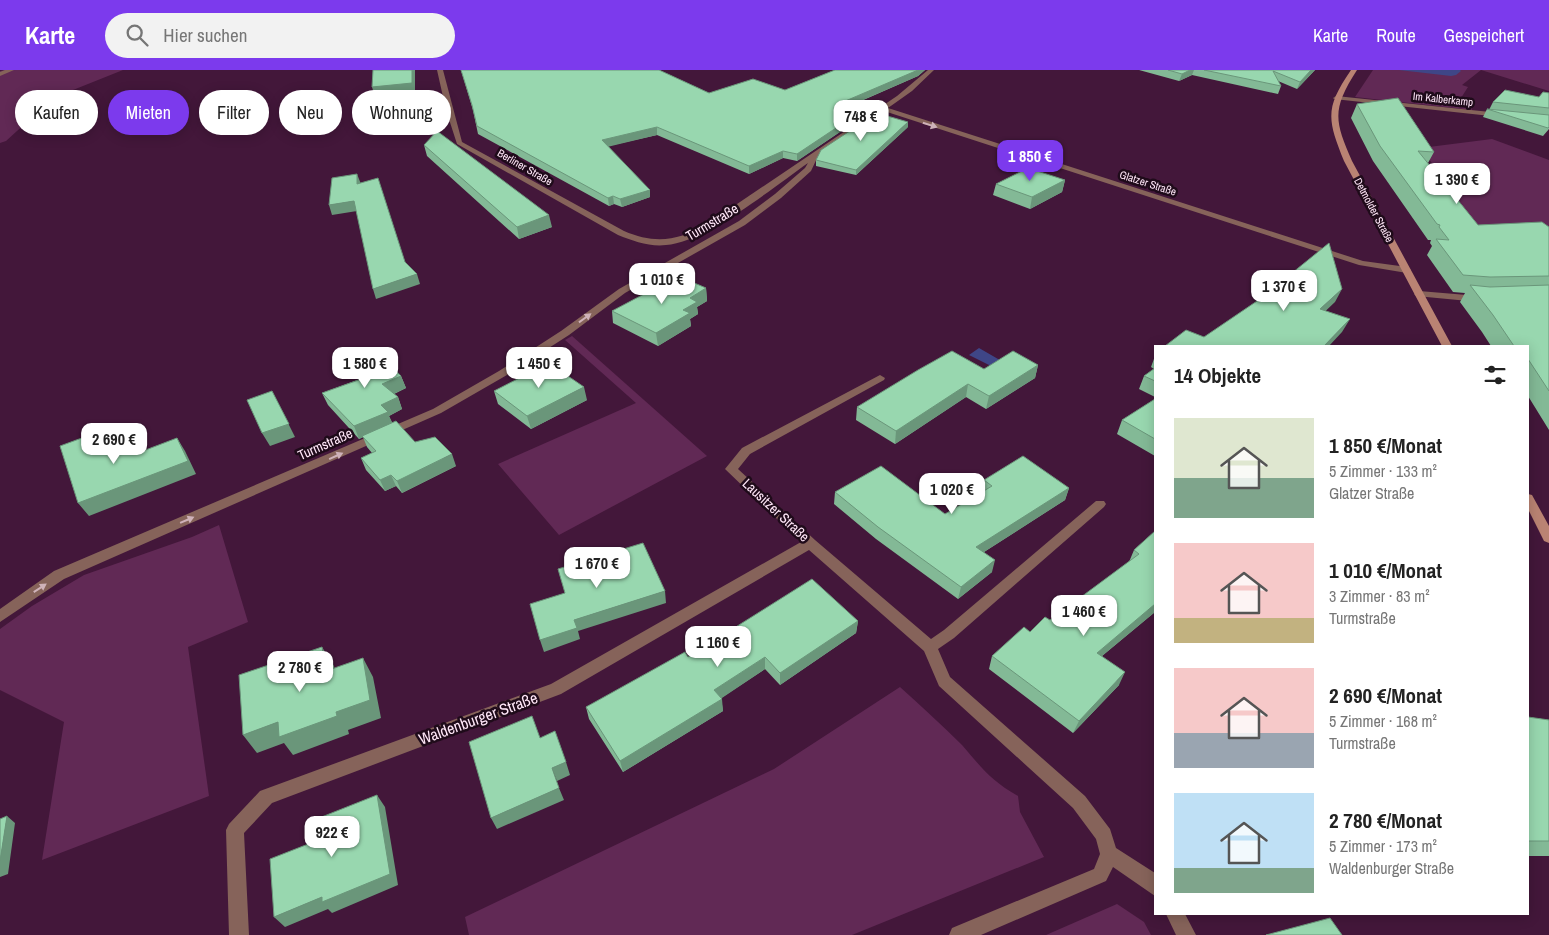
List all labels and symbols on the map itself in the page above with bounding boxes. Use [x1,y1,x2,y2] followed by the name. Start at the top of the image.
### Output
[1412,89,1474,109] street label: Im Kalberkamp
[826,100,896,142] pin: 748 €
[923,121,938,129] one-way arrow
[984,140,1076,182] pin: 1 850 €
[495,146,555,188] street label: Berliner Straße
[1411,162,1503,205] pin: 1 390 €
[1118,167,1178,199] street label: Glatzer Straße
[1351,175,1397,245] street label: Detmolder Straße
[682,199,742,245] street label: Turmstraße
[616,262,708,305] pin: 1 010 €
[1238,270,1330,312] pin: 1 370 €
[578,313,592,323] one-way arrow
[319,346,411,389] pin: 1 580 €
[493,346,585,389] pin: 1 450 €
[68,422,160,465] pin: 2 690 €
[295,424,355,464] street label: Turmstraße
[329,451,343,459] one-way arrow
[906,472,998,515] pin: 1 020 €
[739,474,813,546] street label: Lausitzer Straße
[180,516,194,524] one-way arrow
[551,546,643,589] pin: 1 670 €
[33,583,46,593] one-way arrow
[1038,594,1130,637] pin: 1 460 €
[672,626,764,668] pin: 1 160 €
[254,650,346,693] pin: 2 780 €
[416,686,540,750] street label: Waldenburger Straße
[297,816,367,858] pin: 922 €

